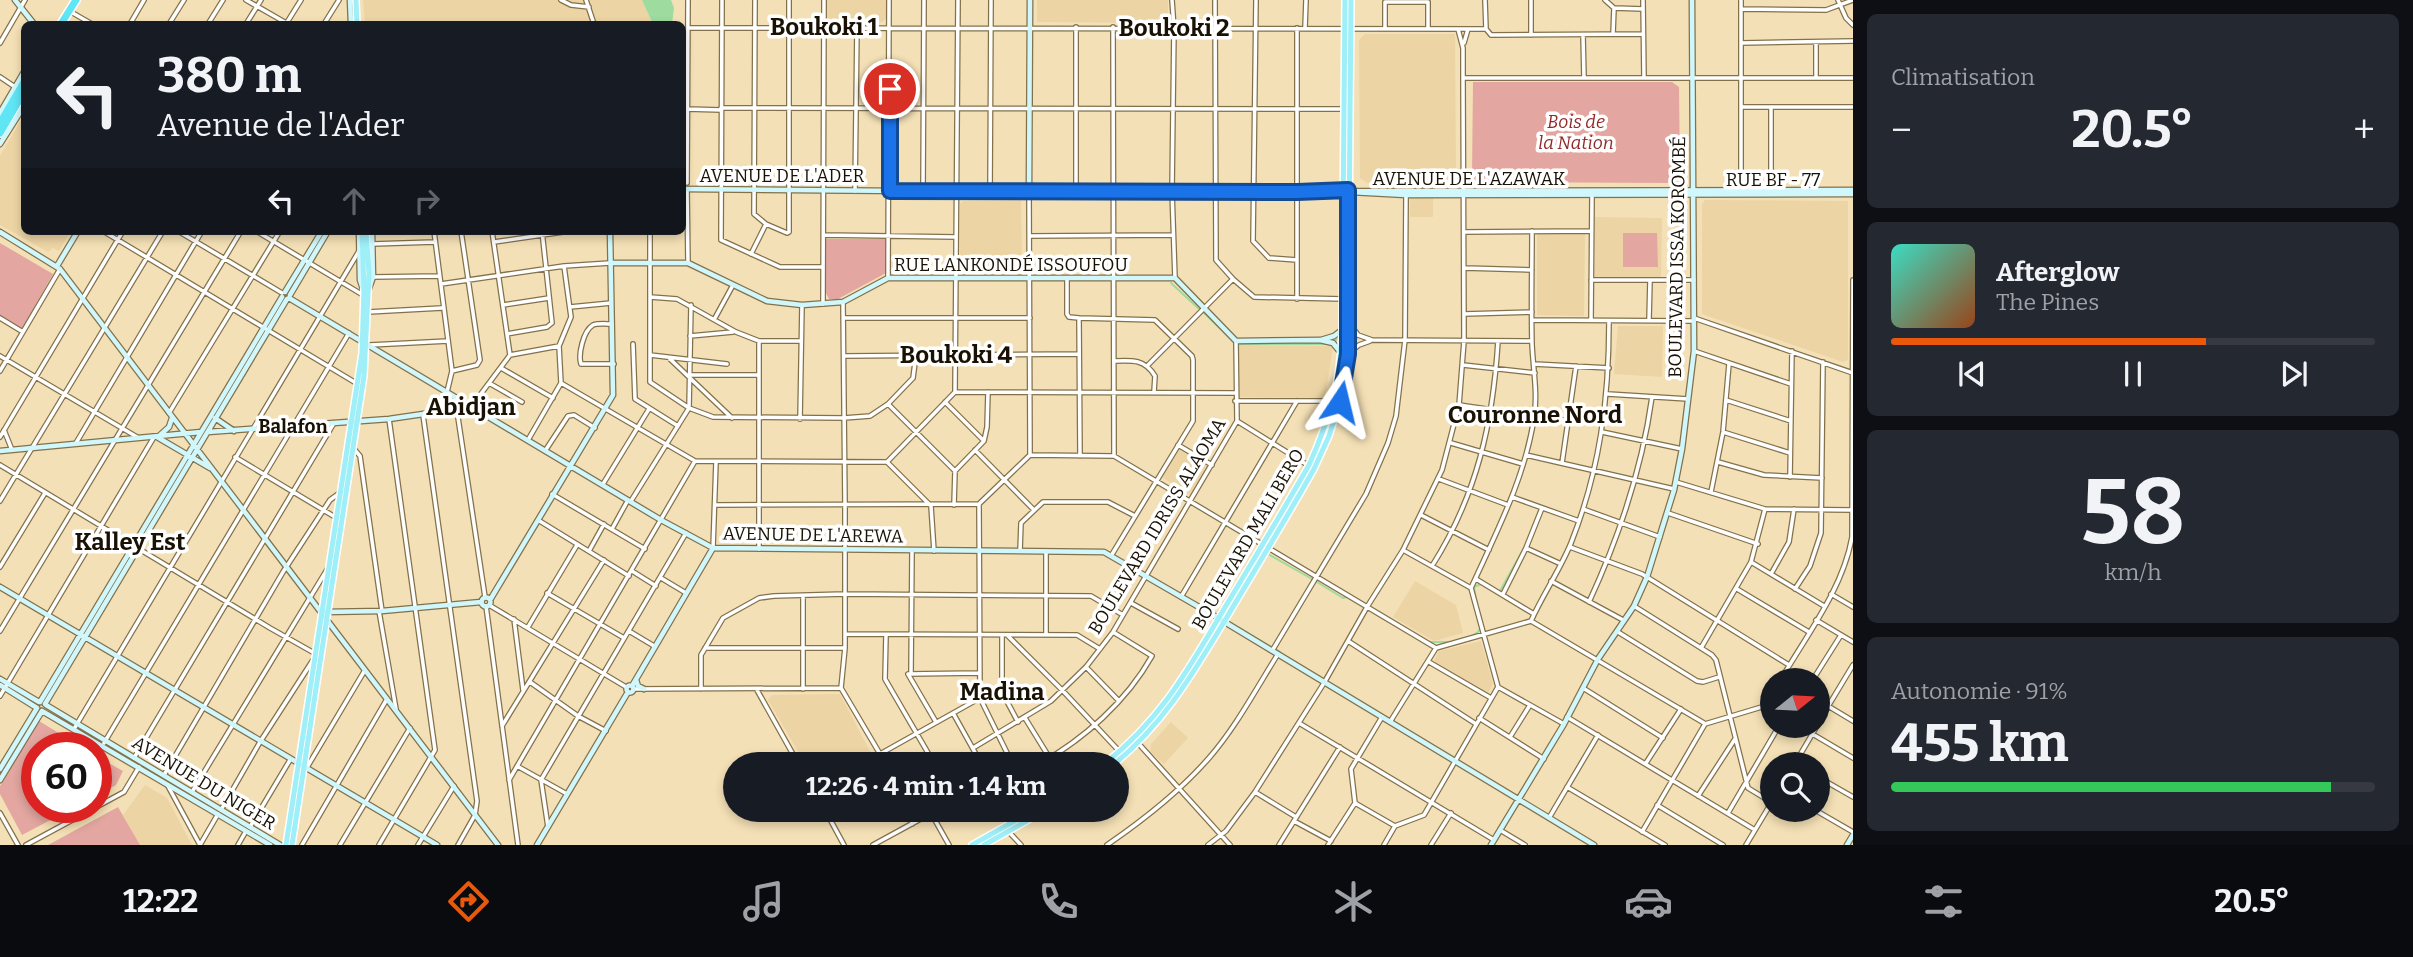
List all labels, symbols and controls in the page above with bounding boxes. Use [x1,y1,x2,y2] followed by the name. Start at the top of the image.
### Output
[770,13,879,41] district label: Boukoki 1
[1118,14,1230,42] district label: Boukoki 2
[157,46,301,105] text: 380 m
[42,49,133,140] icon: left
[860,59,920,119] pin
[1891,63,2035,91] text: Climatisation
[871,70,909,108] icon: arrive
[2071,98,2194,161] text: 20.5°
[157,106,404,144] text: Avenue de l'Ader
[1891,107,1912,153] text: −
[2353,107,2375,153] text: +
[1538,111,1614,154] park label: Bois de la Nation
[1663,136,1690,378] street label: BOULEVARD ISSA KOROMBÉ
[700,165,865,187] street label: AVENUE DE L'ADER
[1373,168,1566,190] street label: AVENUE DE L'AZAWAK
[1726,169,1820,191] street label: RUE BF - 77
[262,182,300,220] icon: left
[335,182,373,220] icon: ahead
[408,182,446,220] icon: right
[894,253,1128,276] street label: RUE LANKONDÉ ISSOUFOU
[1996,257,2119,288] text: Afterglow
[1996,288,2099,316] text: The Pines
[900,341,1013,369] district label: Boukoki 4
[1953,355,1991,393] icon: previous
[2114,355,2152,393] icon: pause
[2275,355,2313,393] icon: next
[1303,365,1377,439] position arrow
[426,393,516,421] district label: Abidjan
[1448,401,1623,429] district label: Couronne Nord
[1084,414,1230,638] street label: BOULEVARD IDRISS ALAOMA
[258,415,328,438] district label: Balafon
[1187,445,1309,633] street label: BOULEVARD MALI BERO
[2081,458,2185,567] text: 58
[722,522,904,548] street label: AVENUE DE L'AREWA
[75,528,186,556] district label: Kalley Est
[2105,558,2161,586] text: km/h
[1760,668,1830,738] north arrow
[1760,668,1830,822] map controls
[1891,677,2068,705] text: Autonomie · 91%
[959,678,1045,706] district label: Madina
[1891,712,2069,775] text: 455 km
[128,731,280,835] street label: AVENUE DU NIGER
[21,732,112,823] speed limit sign: 60
[1760,752,1830,822] button: search
[806,771,1046,802] text: 12:26 · 4 min · 1.4 km
[444,877,493,926] icon: directions
[739,877,788,926] icon: music
[1034,877,1083,926] icon: phone
[1329,877,1378,926] icon: climate
[1624,877,1673,926] icon: car
[1919,877,1968,926] icon: filters
[123,882,198,920] text: 12:22
[2214,882,2290,920] text: 20.5°

